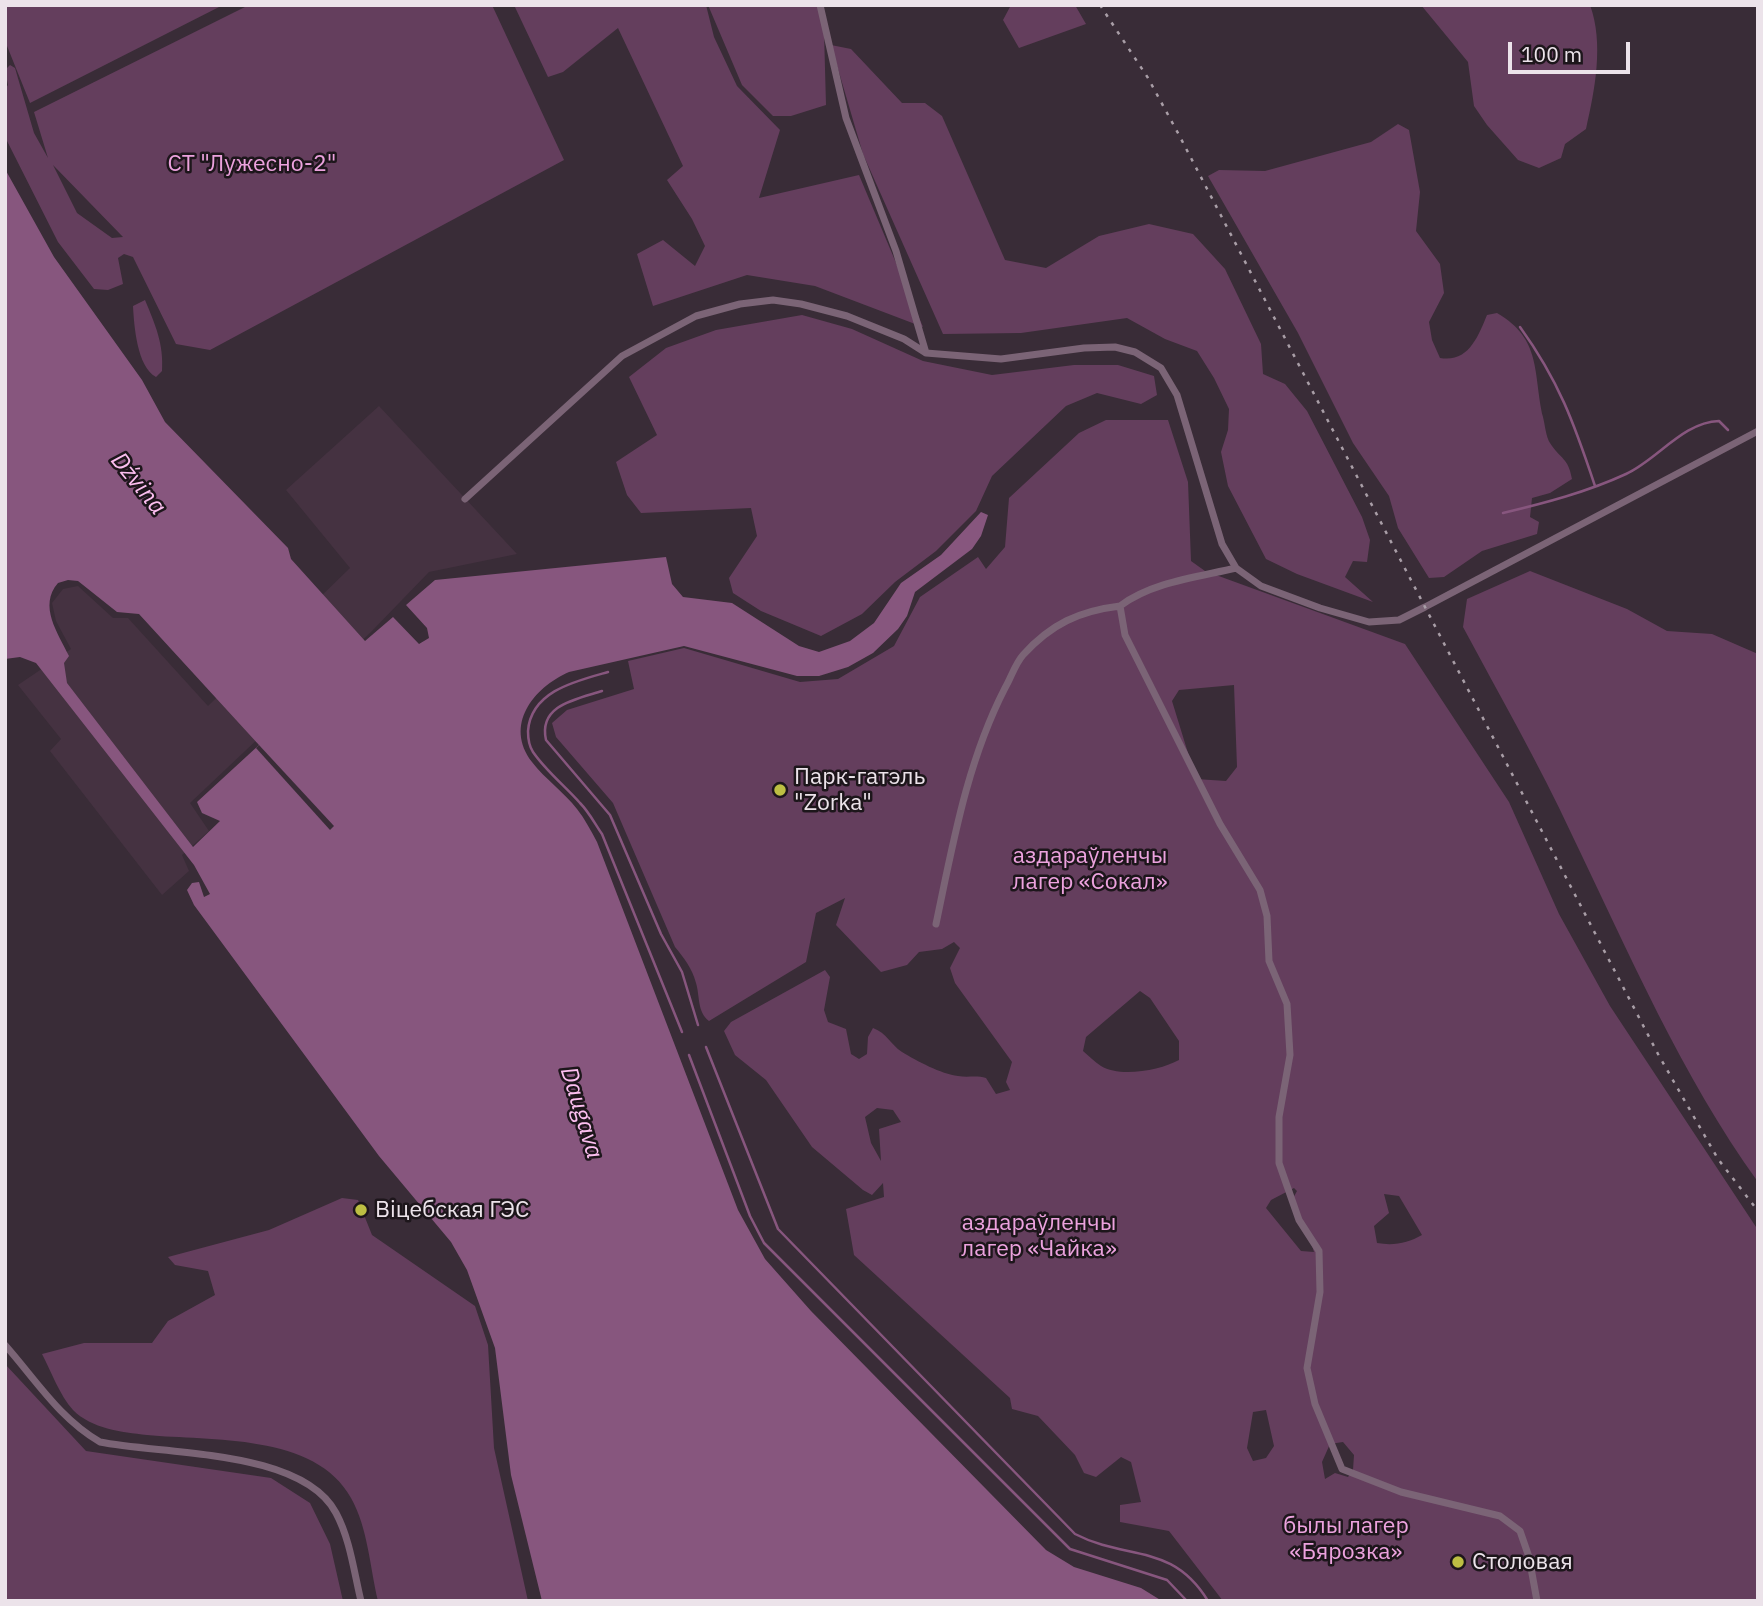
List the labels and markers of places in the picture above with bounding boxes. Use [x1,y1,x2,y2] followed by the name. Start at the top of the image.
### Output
[794,763,925,817] place label: Парк-гатэль "Zorka"
[772,782,788,798] marker: Парк-гатэль "Zorka"
[375,1196,529,1224] place label: Віцебская ГЭС
[353,1202,369,1218] marker: Віцебская ГЭС
[1472,1548,1573,1576] place label: Столовая
[1450,1554,1466,1570] marker: Столовая

